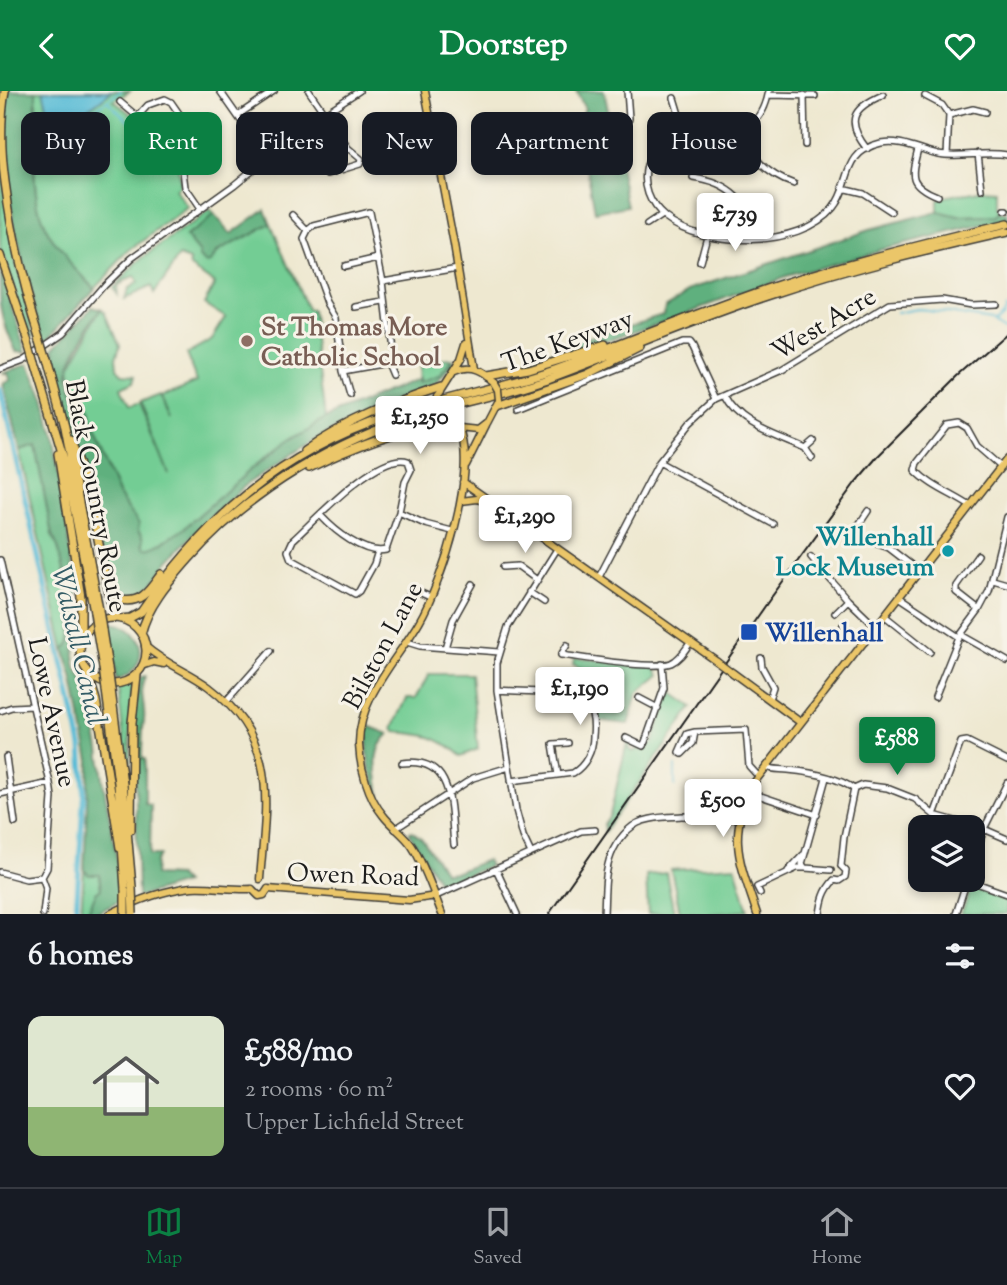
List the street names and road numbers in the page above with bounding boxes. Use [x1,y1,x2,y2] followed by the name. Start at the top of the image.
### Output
[765,279,884,371] street label: West Acre
[497,301,639,383] street label: The Keyway
[54,377,135,616] street label: Black Country Route
[335,576,433,717] street label: Bilston Lane
[17,634,84,791] street label: Lowe Avenue
[286,856,420,897] street label: Owen Road

